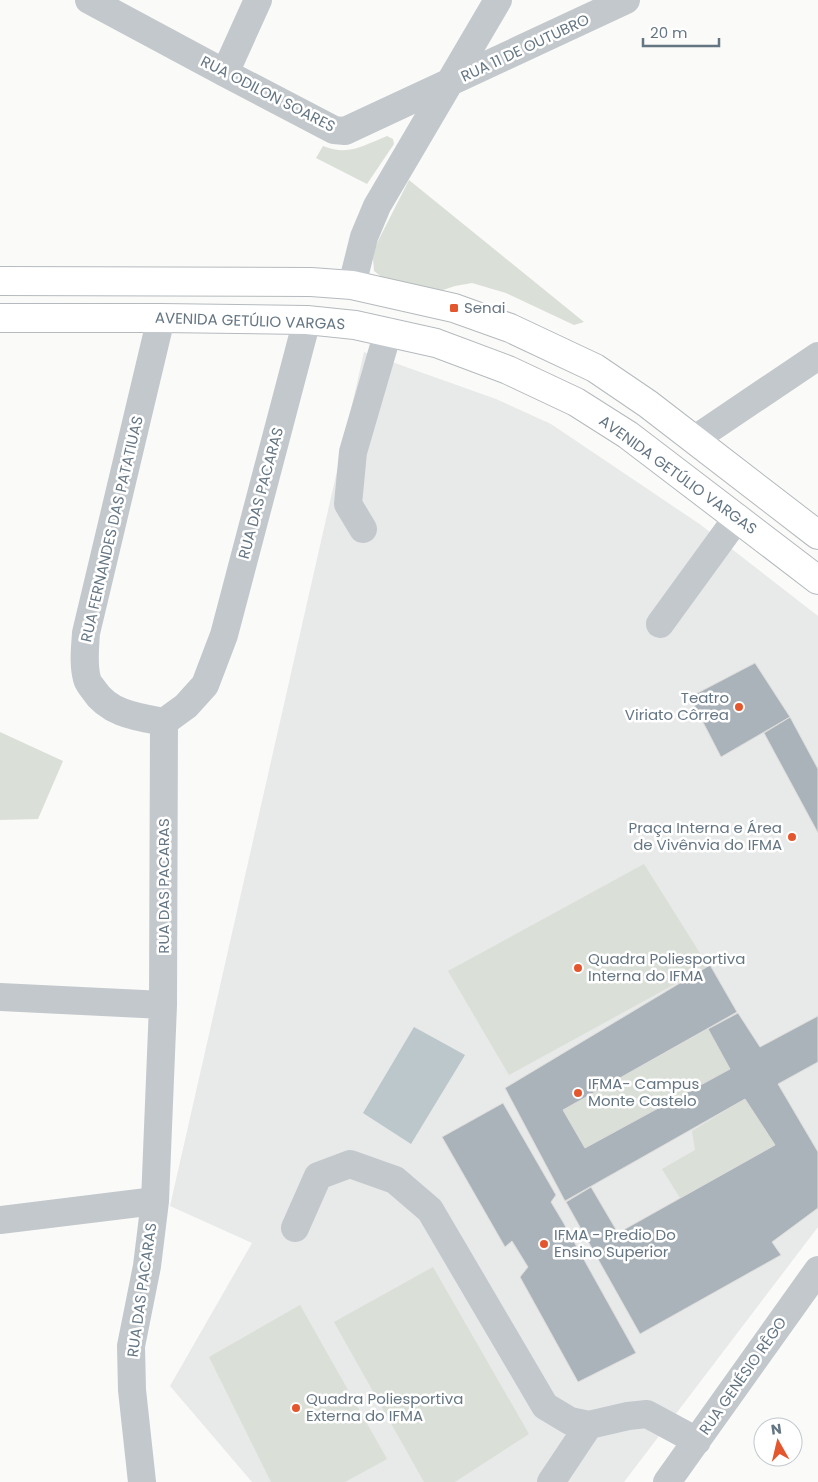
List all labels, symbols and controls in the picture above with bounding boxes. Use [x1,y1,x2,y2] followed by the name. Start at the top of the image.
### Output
[457,8,593,87] street label: RUA 11 DE OUTUBRO
[643,15,719,47] scale bar
[650,22,688,43] text: 20 m
[197,50,339,137] street label: RUA ODILON SOARES
[464,297,506,318] place label: Senai
[448,302,460,314] marker: Senai
[154,307,346,334] street label: AVENIDA GETÚLIO VARGAS
[595,410,761,539] street label: AVENIDA GETÚLIO VARGAS
[75,414,148,644] street label: RUA FERNANDES DAS PATATIUAS
[233,425,288,561] street label: RUA DAS PACARAS
[625,687,729,725] place label: Teatro Viriato Côrrea
[733,701,745,713] marker: Teatro Viriato Côrrea
[628,817,782,855] place label: Praça Interna e Área de Vivênvia do IFMA
[153,818,174,954] street label: RUA DAS PACARAS
[786,831,798,843] marker: Praça Interna e Área de Vivênvia do IFMA
[588,948,745,986] place label: Quadra Poliesportiva Interna do IFMA
[572,962,584,974] marker: Quadra Poliesportiva Interna do IFMA
[588,1073,699,1111] place label: IFMA- Campus Monte Castelo
[572,1087,584,1099] marker: IFMA- Campus Monte Castelo
[122,1221,161,1358] street label: RUA DAS PACARAS
[554,1224,676,1262] place label: IFMA - Predio Do Ensino Superior
[538,1238,550,1250] marker: IFMA - Predio Do Ensino Superior
[696,1314,790,1438] street label: RUA GENÉSIO RÊGO
[306,1388,463,1426] place label: Quadra Poliesportiva Externa do IFMA
[290,1402,302,1414] marker: Quadra Poliesportiva Externa do IFMA
[753,1417,803,1467] north arrow

